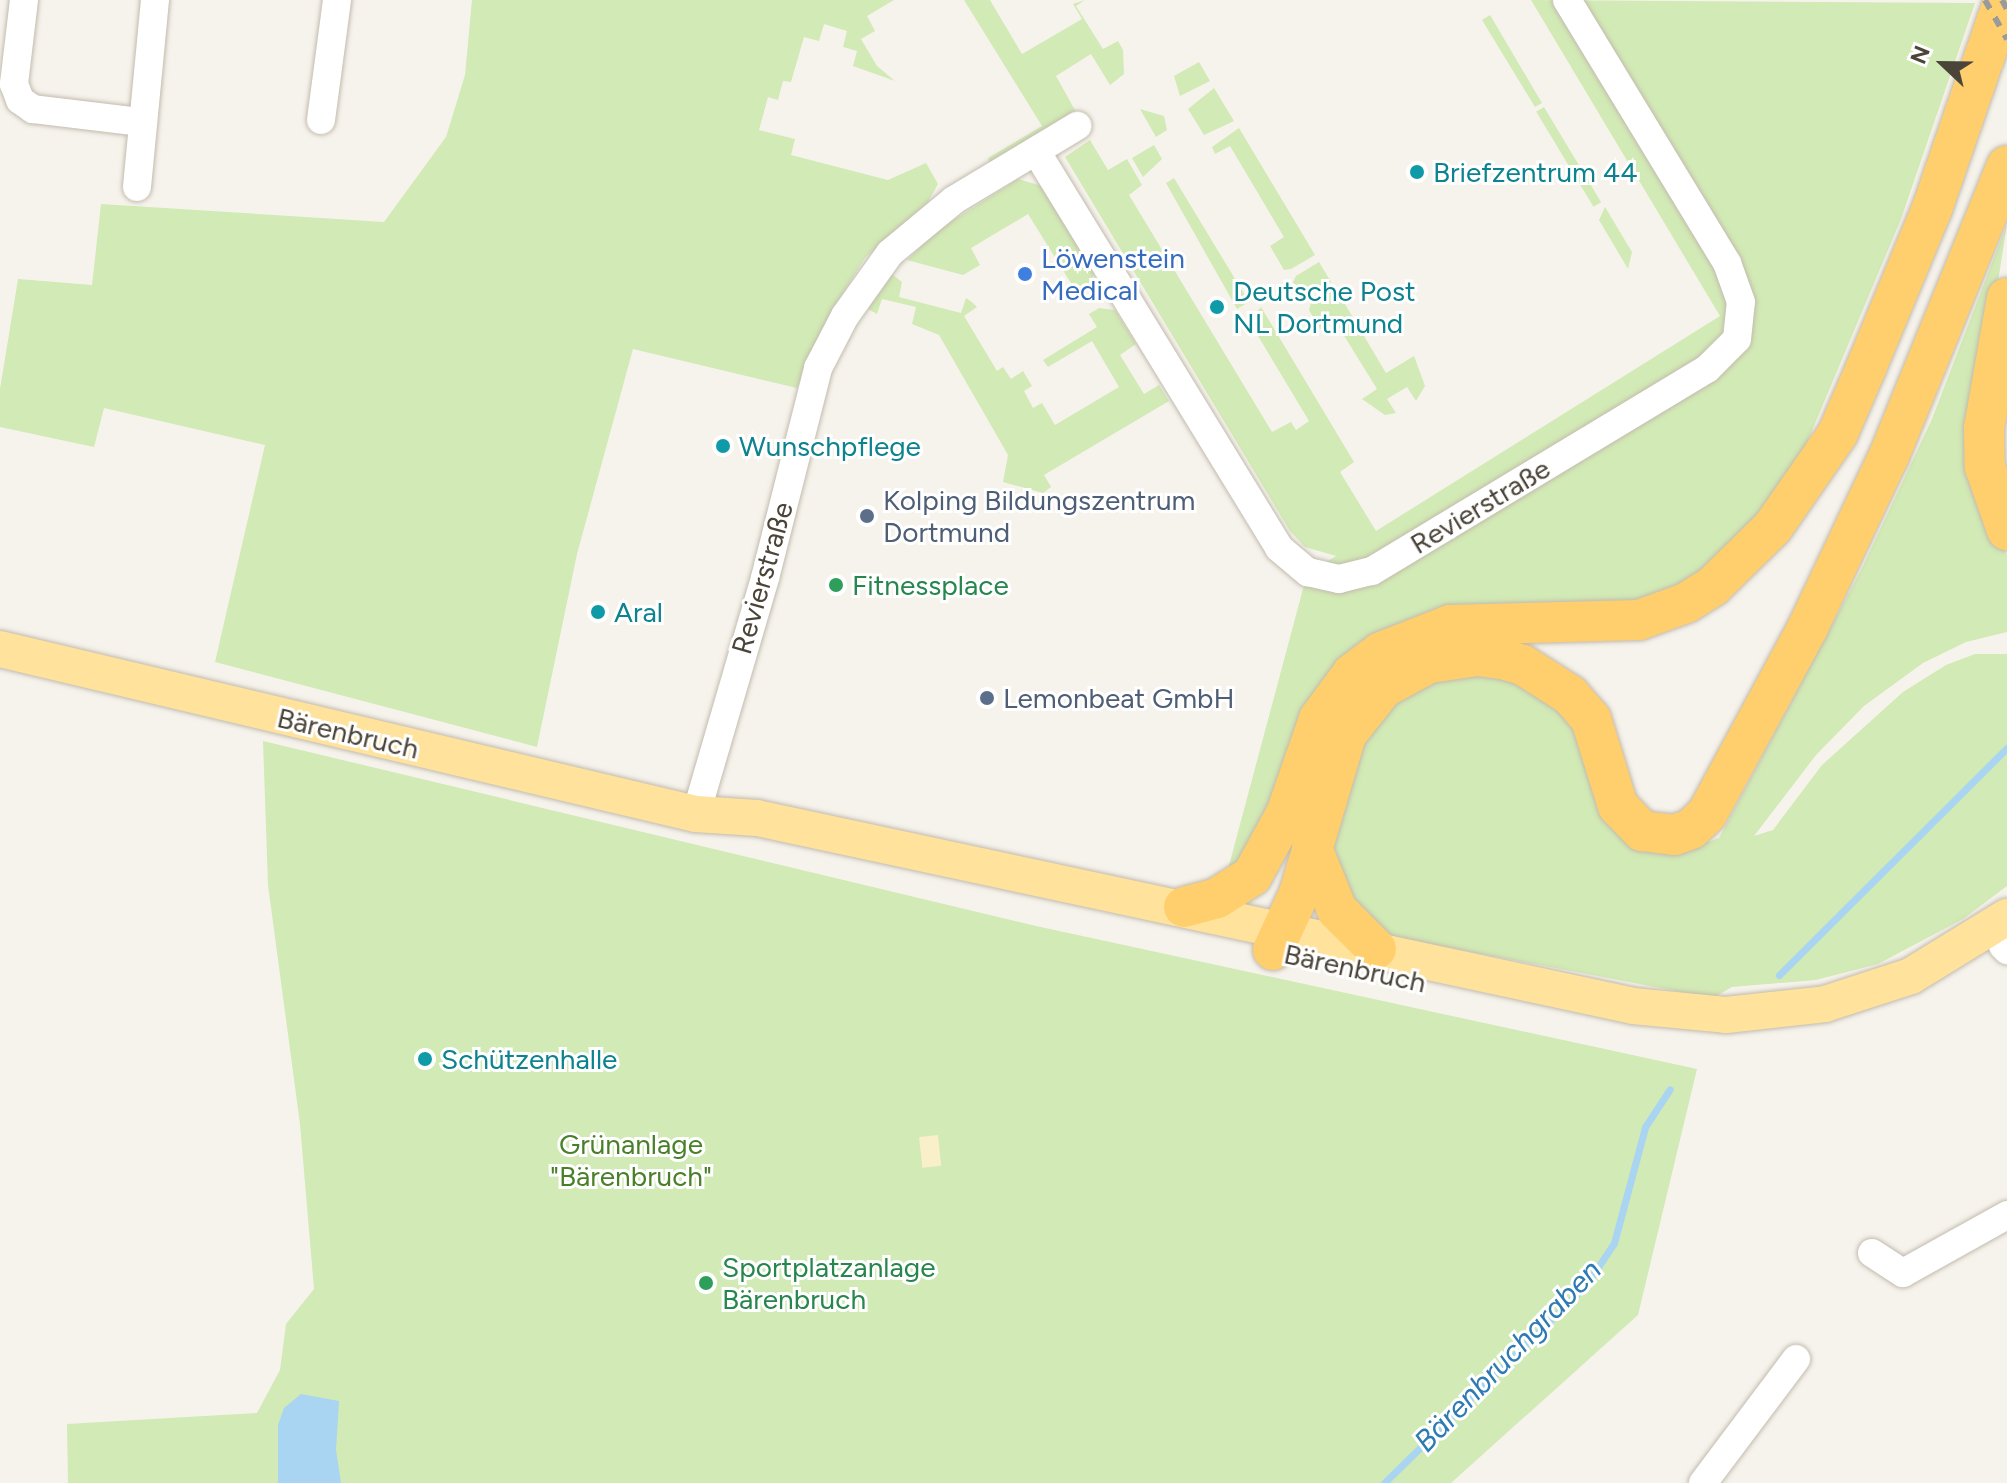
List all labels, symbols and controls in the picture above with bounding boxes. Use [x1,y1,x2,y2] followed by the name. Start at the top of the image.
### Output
[1903,24,1983,104] north arrow
[1905,42,1936,68] text: N
[1433,155,1638,189] place label: Briefzentrum 44
[1408,163,1426,181] marker: Briefzentrum 44
[1041,241,1185,307] place label: Löwenstein Medical
[1016,265,1034,283] marker: Löwenstein Medical
[1233,274,1416,340] place label: Deutsche Post NL Dortmund
[1208,298,1226,316] marker: Deutsche Post NL Dortmund
[739,429,921,463] place label: Wunschpflege
[714,437,732,455] marker: Wunschpflege
[1404,451,1556,561] street label: Revierstraße
[883,483,1195,549] place label: Kolping Bildungszentrum Dortmund
[724,498,800,658] street label: Revierstraße
[858,507,876,525] marker: Kolping Bildungszentrum Dortmund
[852,568,1009,602] place label: Fitnessplace
[827,576,845,594] marker: Fitnessplace
[614,595,663,629] place label: Aral
[589,603,607,621] marker: Aral
[1003,681,1235,715] place label: Lemonbeat GmbH
[978,689,996,707] marker: Lemonbeat GmbH
[274,700,422,766] street label: Bärenbruch
[1281,937,1429,999] street label: Bärenbruch
[441,1042,617,1076] place label: Schützenhalle
[416,1050,434,1068] marker: Schützenhalle
[550,1127,712,1193] park label: Grünanlage "Bärenbruch"
[722,1250,935,1316] place label: Sportplatzanlage Bärenbruch
[1407,1252,1609,1460] water label: Bärenbruchgraben
[697,1274,715,1292] marker: Sportplatzanlage Bärenbruch

